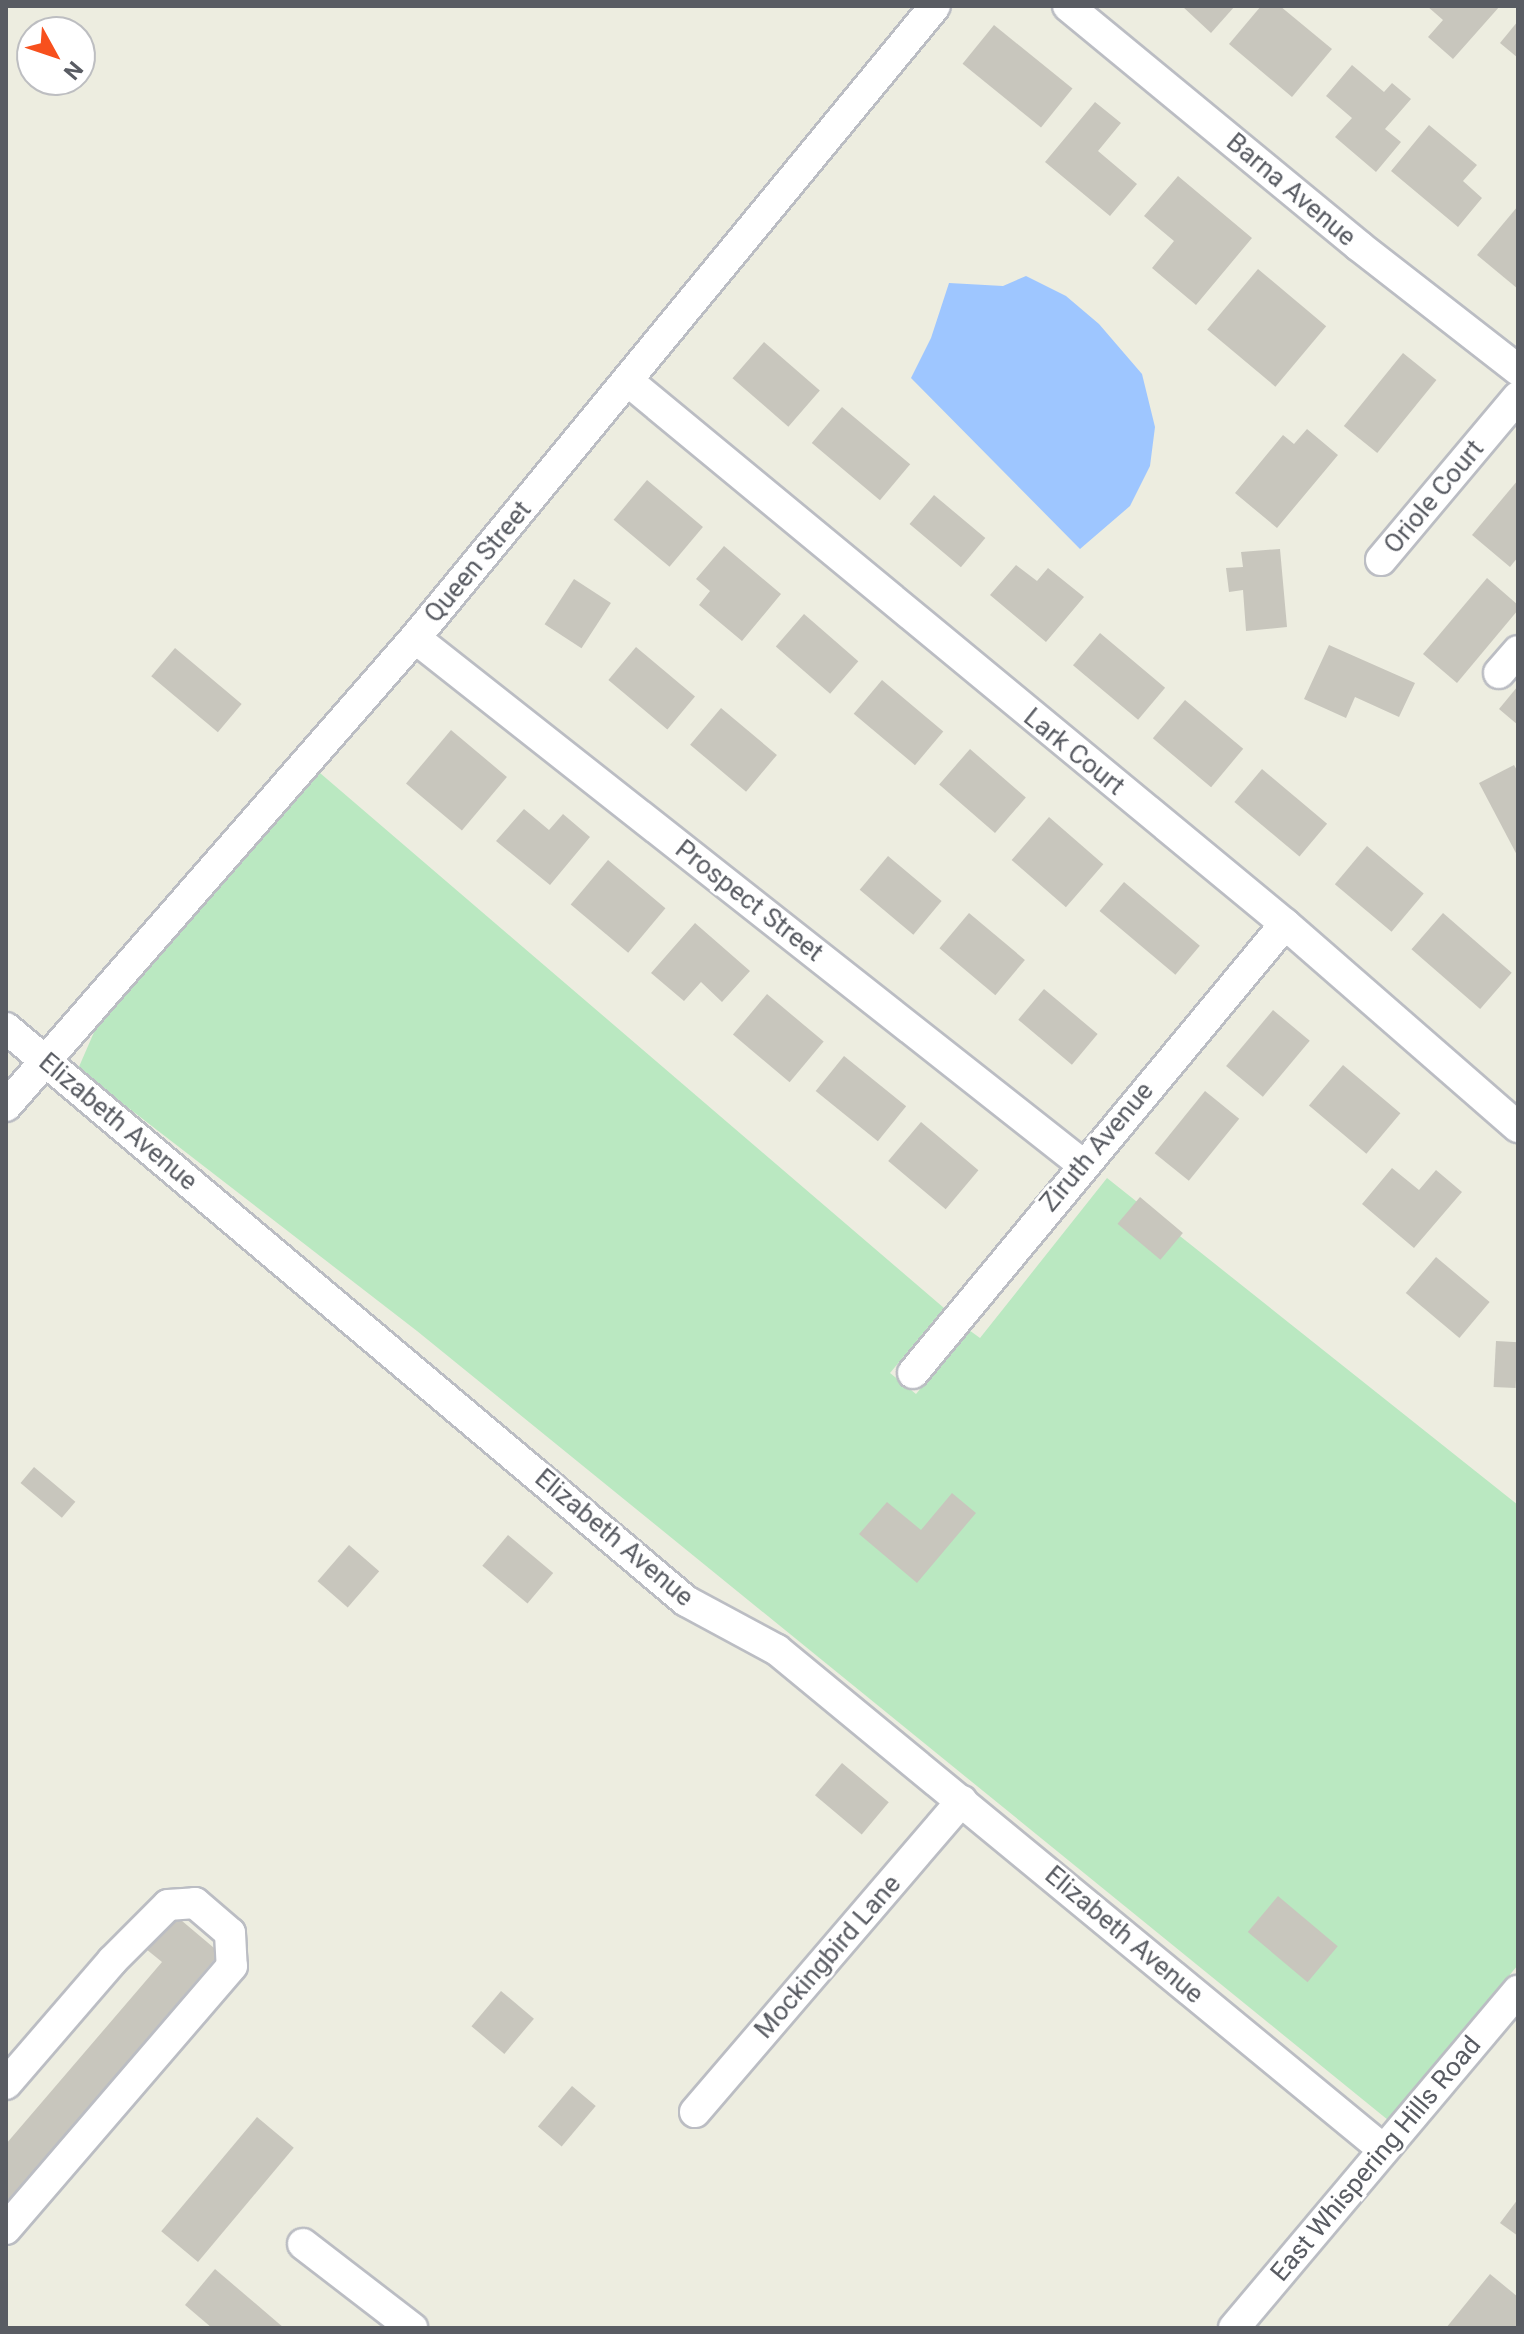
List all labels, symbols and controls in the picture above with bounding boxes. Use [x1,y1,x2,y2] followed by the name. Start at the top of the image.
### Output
[16,16,96,96] north arrow
[59,56,88,84] text: N
[1220,127,1362,253] street label: Barna Avenue
[1378,434,1490,560] street label: Oriole Court
[418,495,538,629] street label: Queen Street
[1017,702,1131,802] street label: Lark Court
[669,834,829,968] street label: Prospect Street
[32,1047,204,1197] street label: Elizabeth Avenue
[1034,1076,1160,1218] street label: Ziruth Avenue
[528,1463,700,1613] street label: Elizabeth Avenue
[1038,1860,1210,2010] street label: Elizabeth Avenue
[748,1869,908,2045] street label: Mockingbird Lane
[1264,2030,1488,2288] street label: East Whispering Hills Road

